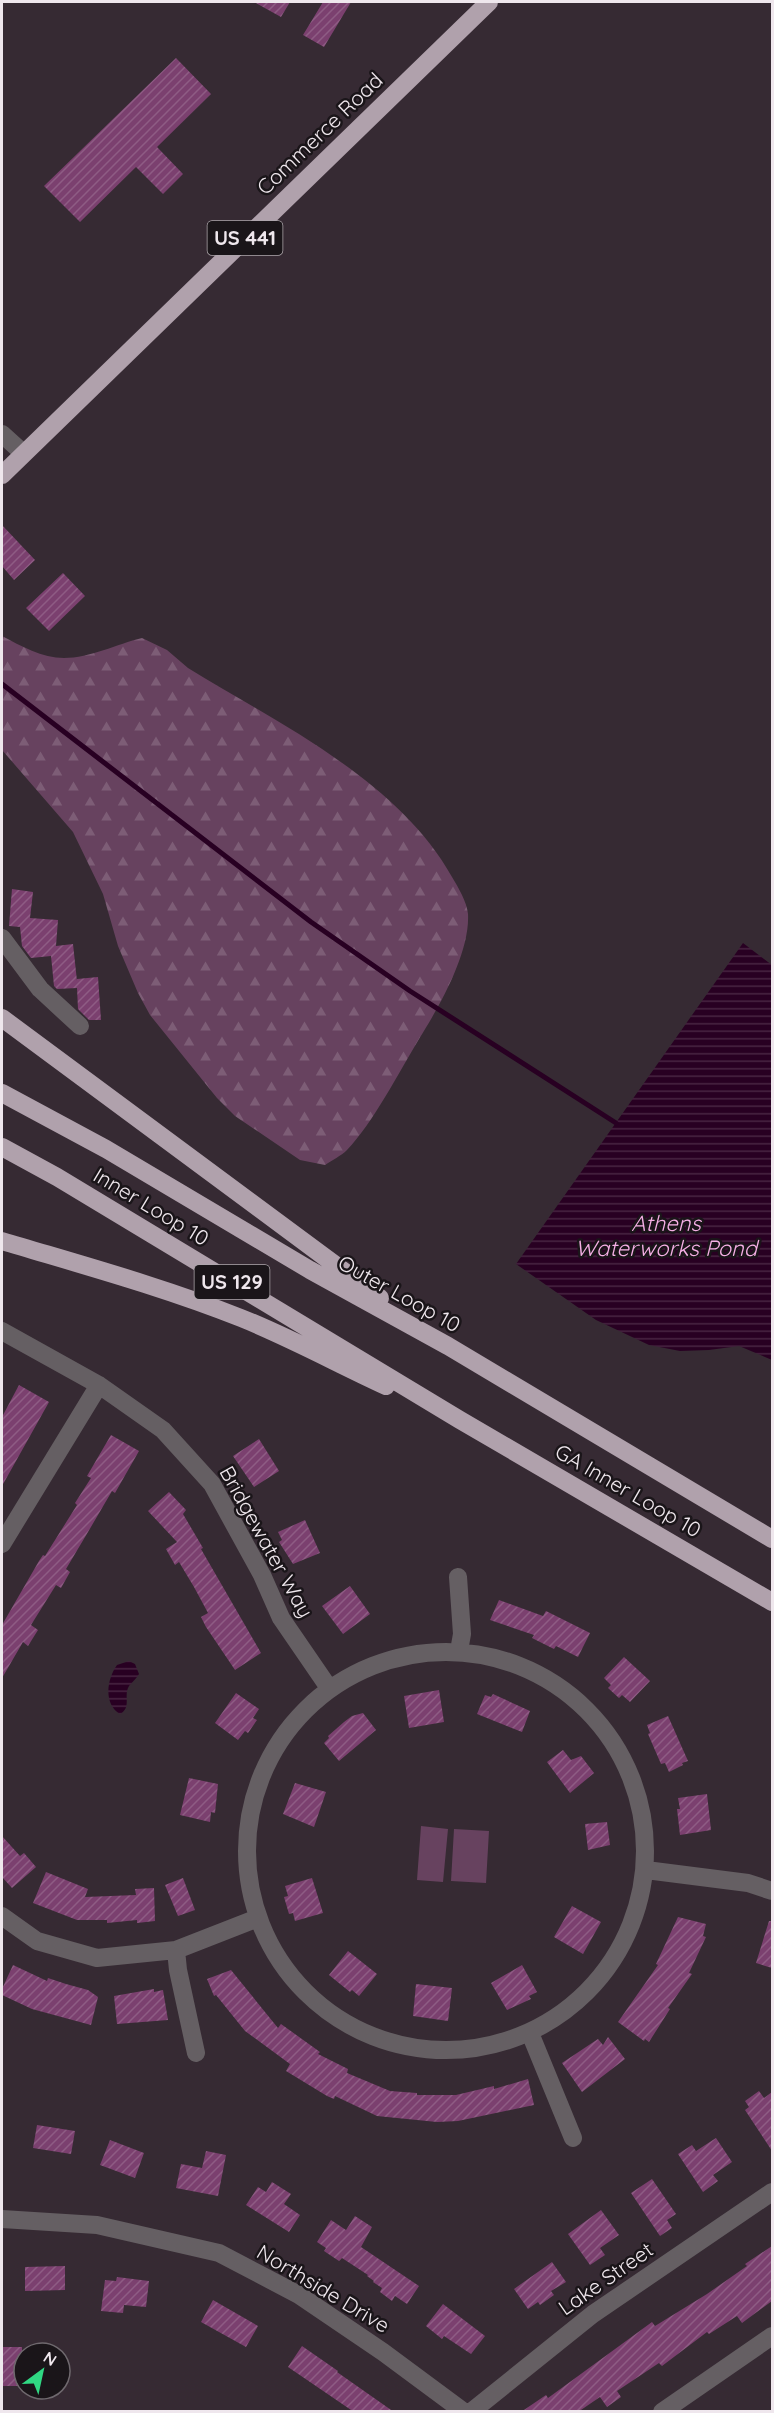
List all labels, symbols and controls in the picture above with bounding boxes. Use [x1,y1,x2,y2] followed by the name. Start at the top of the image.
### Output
[251,67,388,200] street label: Commerce Road
[208,221,282,255] road number: US 441
[89,1161,214,1251] street label: Inner Loop 10
[575,1209,760,1262] water label: Athens Waterworks Pond
[334,1249,465,1337] street label: Outer Loop 10
[194,1265,270,1299] road number: US 129
[551,1438,706,1542] street label: GA Inner Loop 10
[214,1461,319,1622] street label: Bridgewater Way
[553,2236,658,2320] street label: Lake Street
[252,2238,395,2338] street label: Northside Drive
[12,2341,72,2401] north arrow
[40,2347,61,2370] text: N

